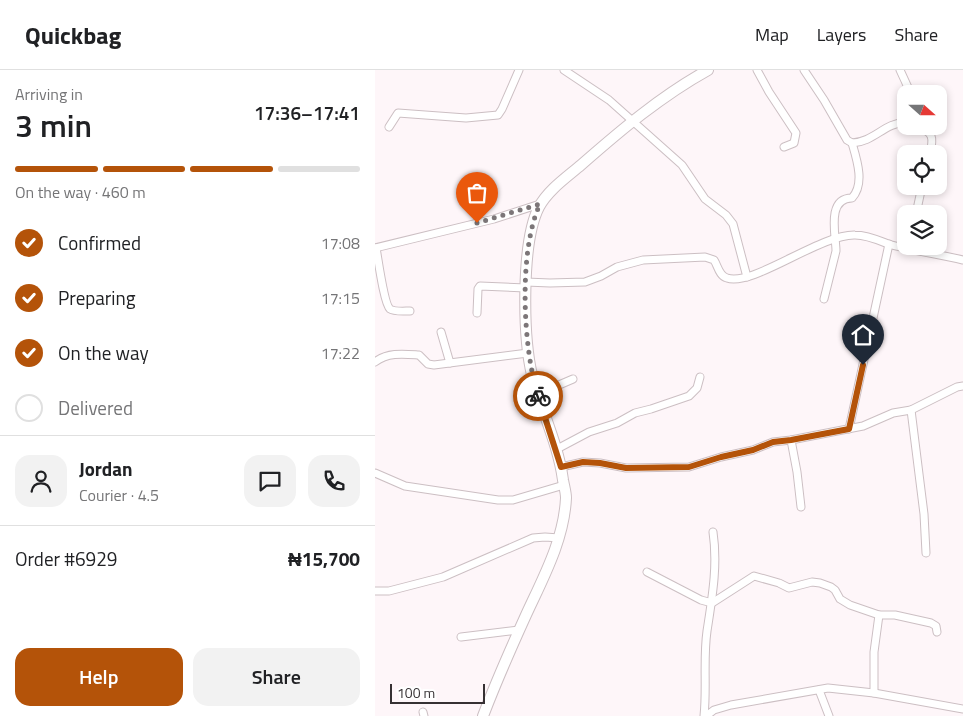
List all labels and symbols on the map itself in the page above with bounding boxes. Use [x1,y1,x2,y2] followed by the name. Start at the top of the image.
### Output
[897,85,947,135] north arrow
[456,172,498,223] pin
[842,314,884,365] pin
[513,371,563,421] courier
[390,681,485,704] scale bar

